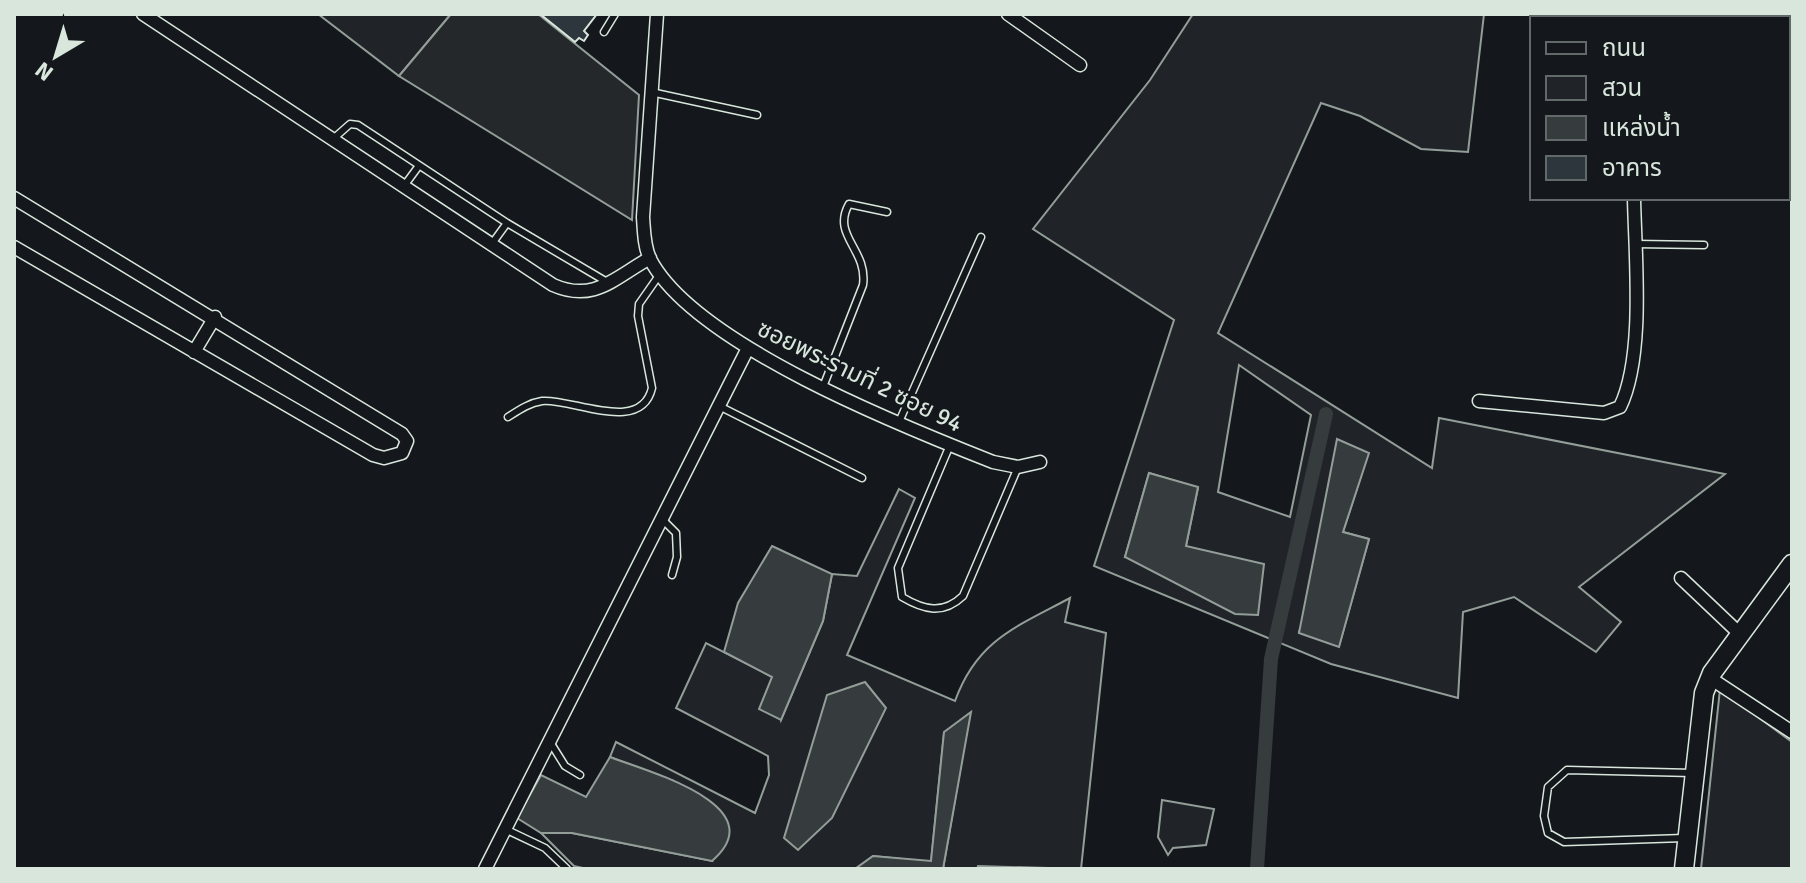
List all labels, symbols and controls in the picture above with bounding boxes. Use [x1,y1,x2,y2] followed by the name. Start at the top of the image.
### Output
[16,16,96,96] north arrow
[1530,16,1790,200] legend
[1602,33,1646,63] text: ถนน
[30,56,58,87] text: N
[1602,73,1642,103] text: สวน
[1602,111,1681,143] text: แหล่งน้ำ
[1602,153,1662,183] text: อาคาร
[752,311,968,439] street label: ซอยพระรามที่ 2 ซอย 94

